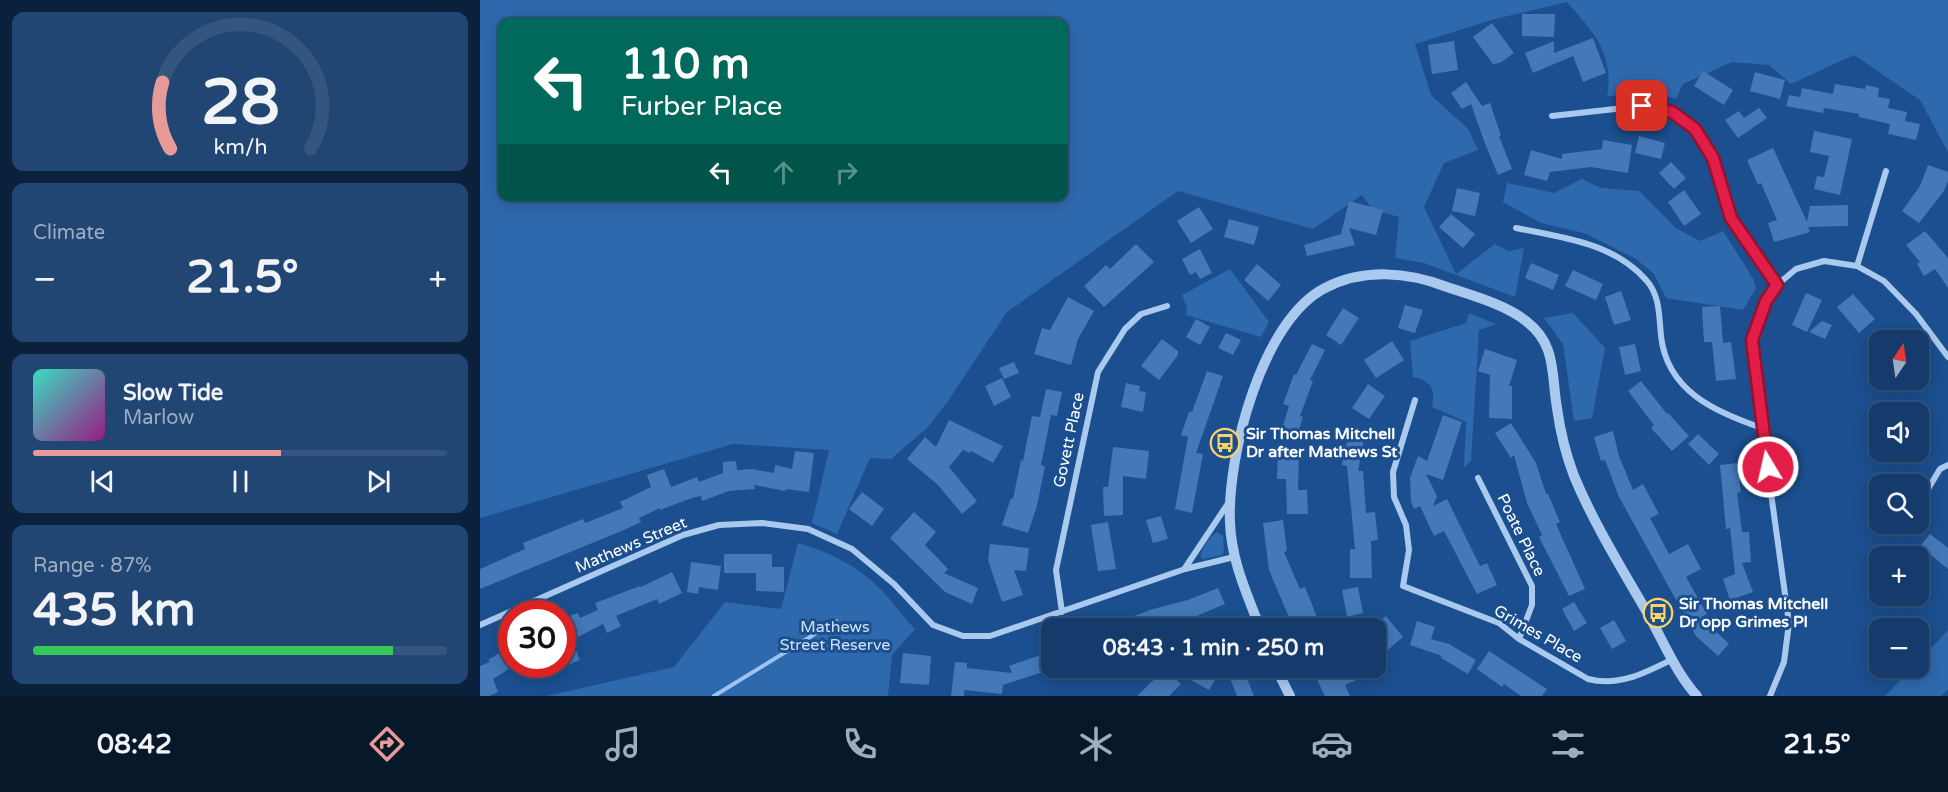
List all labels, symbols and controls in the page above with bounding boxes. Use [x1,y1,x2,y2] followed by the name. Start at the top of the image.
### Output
[621,39,750,90] text: 110 m
[522,42,600,120] icon: left
[201,66,279,141] text: 28
[1616,80,1667,131] pin
[1625,89,1658,122] icon: arrive
[621,90,782,123] text: Furber Place
[213,134,267,160] text: km/h
[704,156,737,189] icon: left
[767,156,800,189] icon: ahead
[830,156,863,189] icon: right
[33,221,105,245] text: Climate
[186,251,299,305] text: 21.5°
[33,260,57,299] text: −
[428,260,447,299] text: +
[1869,330,1929,390] north arrow
[1869,330,1929,678] map controls
[123,380,223,406] text: Slow Tide
[1049,391,1089,489] street label: Govett Place
[1869,402,1929,462] button: sound
[123,406,194,430] text: Marlow
[1246,424,1398,462] place label: Sir Thomas Mitchell Dr after Mathews St
[1209,427,1241,459] bus stop icon: Sir Thomas Mitchell Dr after Mathews St
[1736,435,1800,499] position arrow
[86,465,119,498] icon: previous
[224,465,257,498] icon: pause
[362,465,395,498] icon: next
[1869,474,1929,534] button: search
[1492,490,1550,580] street label: Poate Place
[572,512,690,578] street label: Mathews Street
[1869,546,1929,606] button: +
[33,554,152,578] text: Range · 87%
[33,584,195,638] text: 435 km
[1679,594,1828,632] place label: Sir Thomas Mitchell Dr opp Grimes Pl
[1642,597,1674,629] bus stop icon: Sir Thomas Mitchell Dr opp Grimes Pl
[498,600,576,678] speed limit sign: 30
[1490,601,1586,667] street label: Grimes Place
[780,617,890,655] park label: Mathews Street Reserve
[1869,618,1929,678] button: −
[1103,635,1324,661] text: 08:43 · 1 min · 250 m
[366,723,408,765] icon: directions
[602,723,644,765] icon: music
[839,723,881,765] icon: phone
[1075,723,1117,765] icon: climate
[1311,723,1353,765] icon: car
[1547,723,1589,765] icon: filters
[97,728,172,761] text: 08:42
[1783,728,1851,761] text: 21.5°

